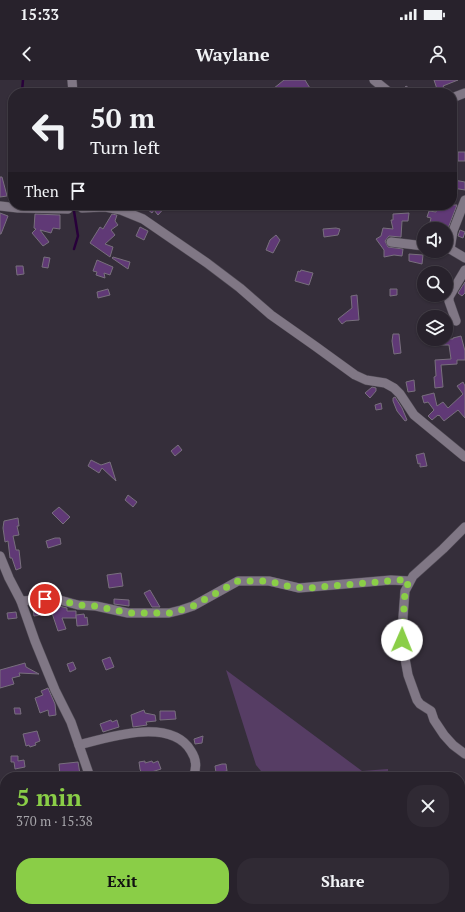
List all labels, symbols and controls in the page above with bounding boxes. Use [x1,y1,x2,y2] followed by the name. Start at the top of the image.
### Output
[20,4,59,24] text: 15:33
[195,42,270,66] text: Waylane
[16,43,38,65] icon: back
[427,43,449,65] icon: person
[90,99,155,136] text: 50 m
[24,104,76,156] icon: left
[90,135,160,159] text: Turn left
[67,180,89,202] icon: arrive
[24,181,59,201] text: Then
[417,222,453,346] map controls
[417,222,453,258] button: sound
[417,266,453,302] button: search
[417,310,453,346] button: layers
[28,582,62,616] pin
[34,588,56,610] icon: arrive
[381,619,423,661] position arrow
[16,781,82,813] text: 5 min
[407,785,449,827] button: close
[16,812,93,830] text: 370 m · 15:38
[16,858,229,904] button: Exit
[237,858,449,904] button: Share

